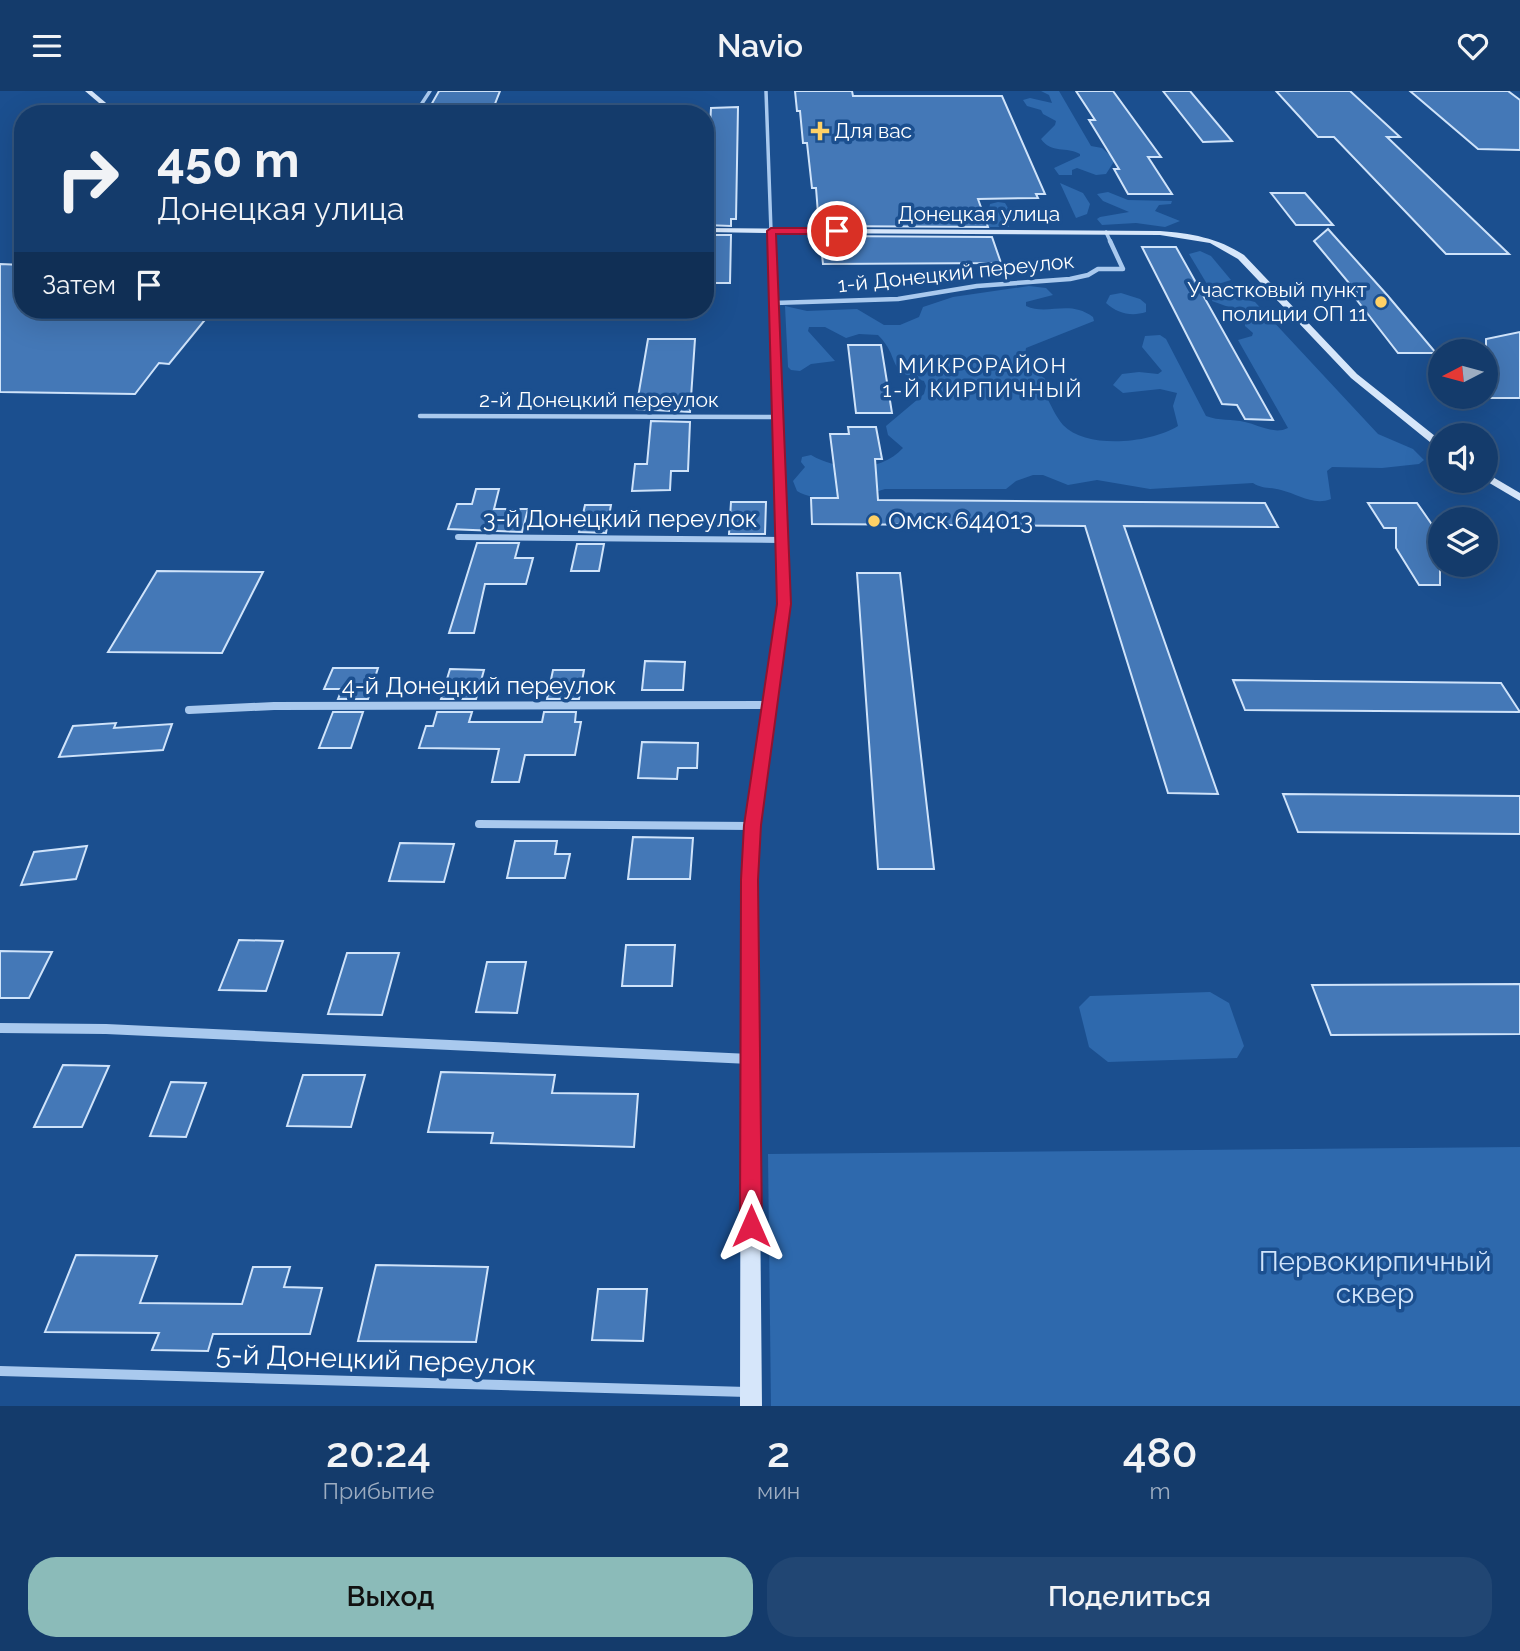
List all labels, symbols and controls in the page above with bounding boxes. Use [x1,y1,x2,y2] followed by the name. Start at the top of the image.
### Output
[28,27,66,65] icon: menu
[717,27,803,64] text: Navio
[1454,27,1492,65] icon: heart
[834,118,912,143] place label: Для вас
[812,123,828,139] marker: Для вас
[157,131,300,188] text: 450 m
[42,133,133,224] icon: right
[157,190,404,227] text: Донецкая улица
[807,201,867,261] pin
[898,201,1060,226] street label: Донецкая улица
[818,212,856,250] icon: arrive
[836,248,1075,297] street label: 1-й Донецкий переулок
[130,266,168,304] icon: arrive
[42,270,116,300] text: Затем
[1188,277,1367,326] place label: Участковый пункт полиции ОП 11
[1373,294,1389,310] marker: Участковый пункт полиции ОП 11
[1428,339,1498,409] north arrow
[1428,339,1498,577] map controls
[882,353,1084,402] district label: МИКРОРАЙОН 1-Й КИРПИЧНЫЙ
[479,387,719,412] street label: 2-й Донецкий переулок
[1428,423,1498,493] button: sound
[483,504,757,533] street label: 3-й Донецкий переулок
[888,506,1033,535] place label: Омск 644013
[1428,507,1498,577] button: layers
[866,513,882,529] marker: Омск 644013
[342,671,616,700] street label: 4-й Донецкий переулок
[714,1189,788,1263] position arrow
[1259,1245,1491,1310] park label: Первокирпичный сквер
[215,1337,537,1382] street label: 5-й Донецкий переулок
[326,1428,431,1477] text: 20:24
[767,1428,790,1477] text: 2
[1123,1428,1197,1477] text: 480
[323,1477,435,1504] text: Прибытие
[757,1477,800,1504] text: мин
[1150,1477,1171,1504] text: m
[28,1557,753,1637] button: Выход
[767,1557,1492,1637] button: Поделиться

